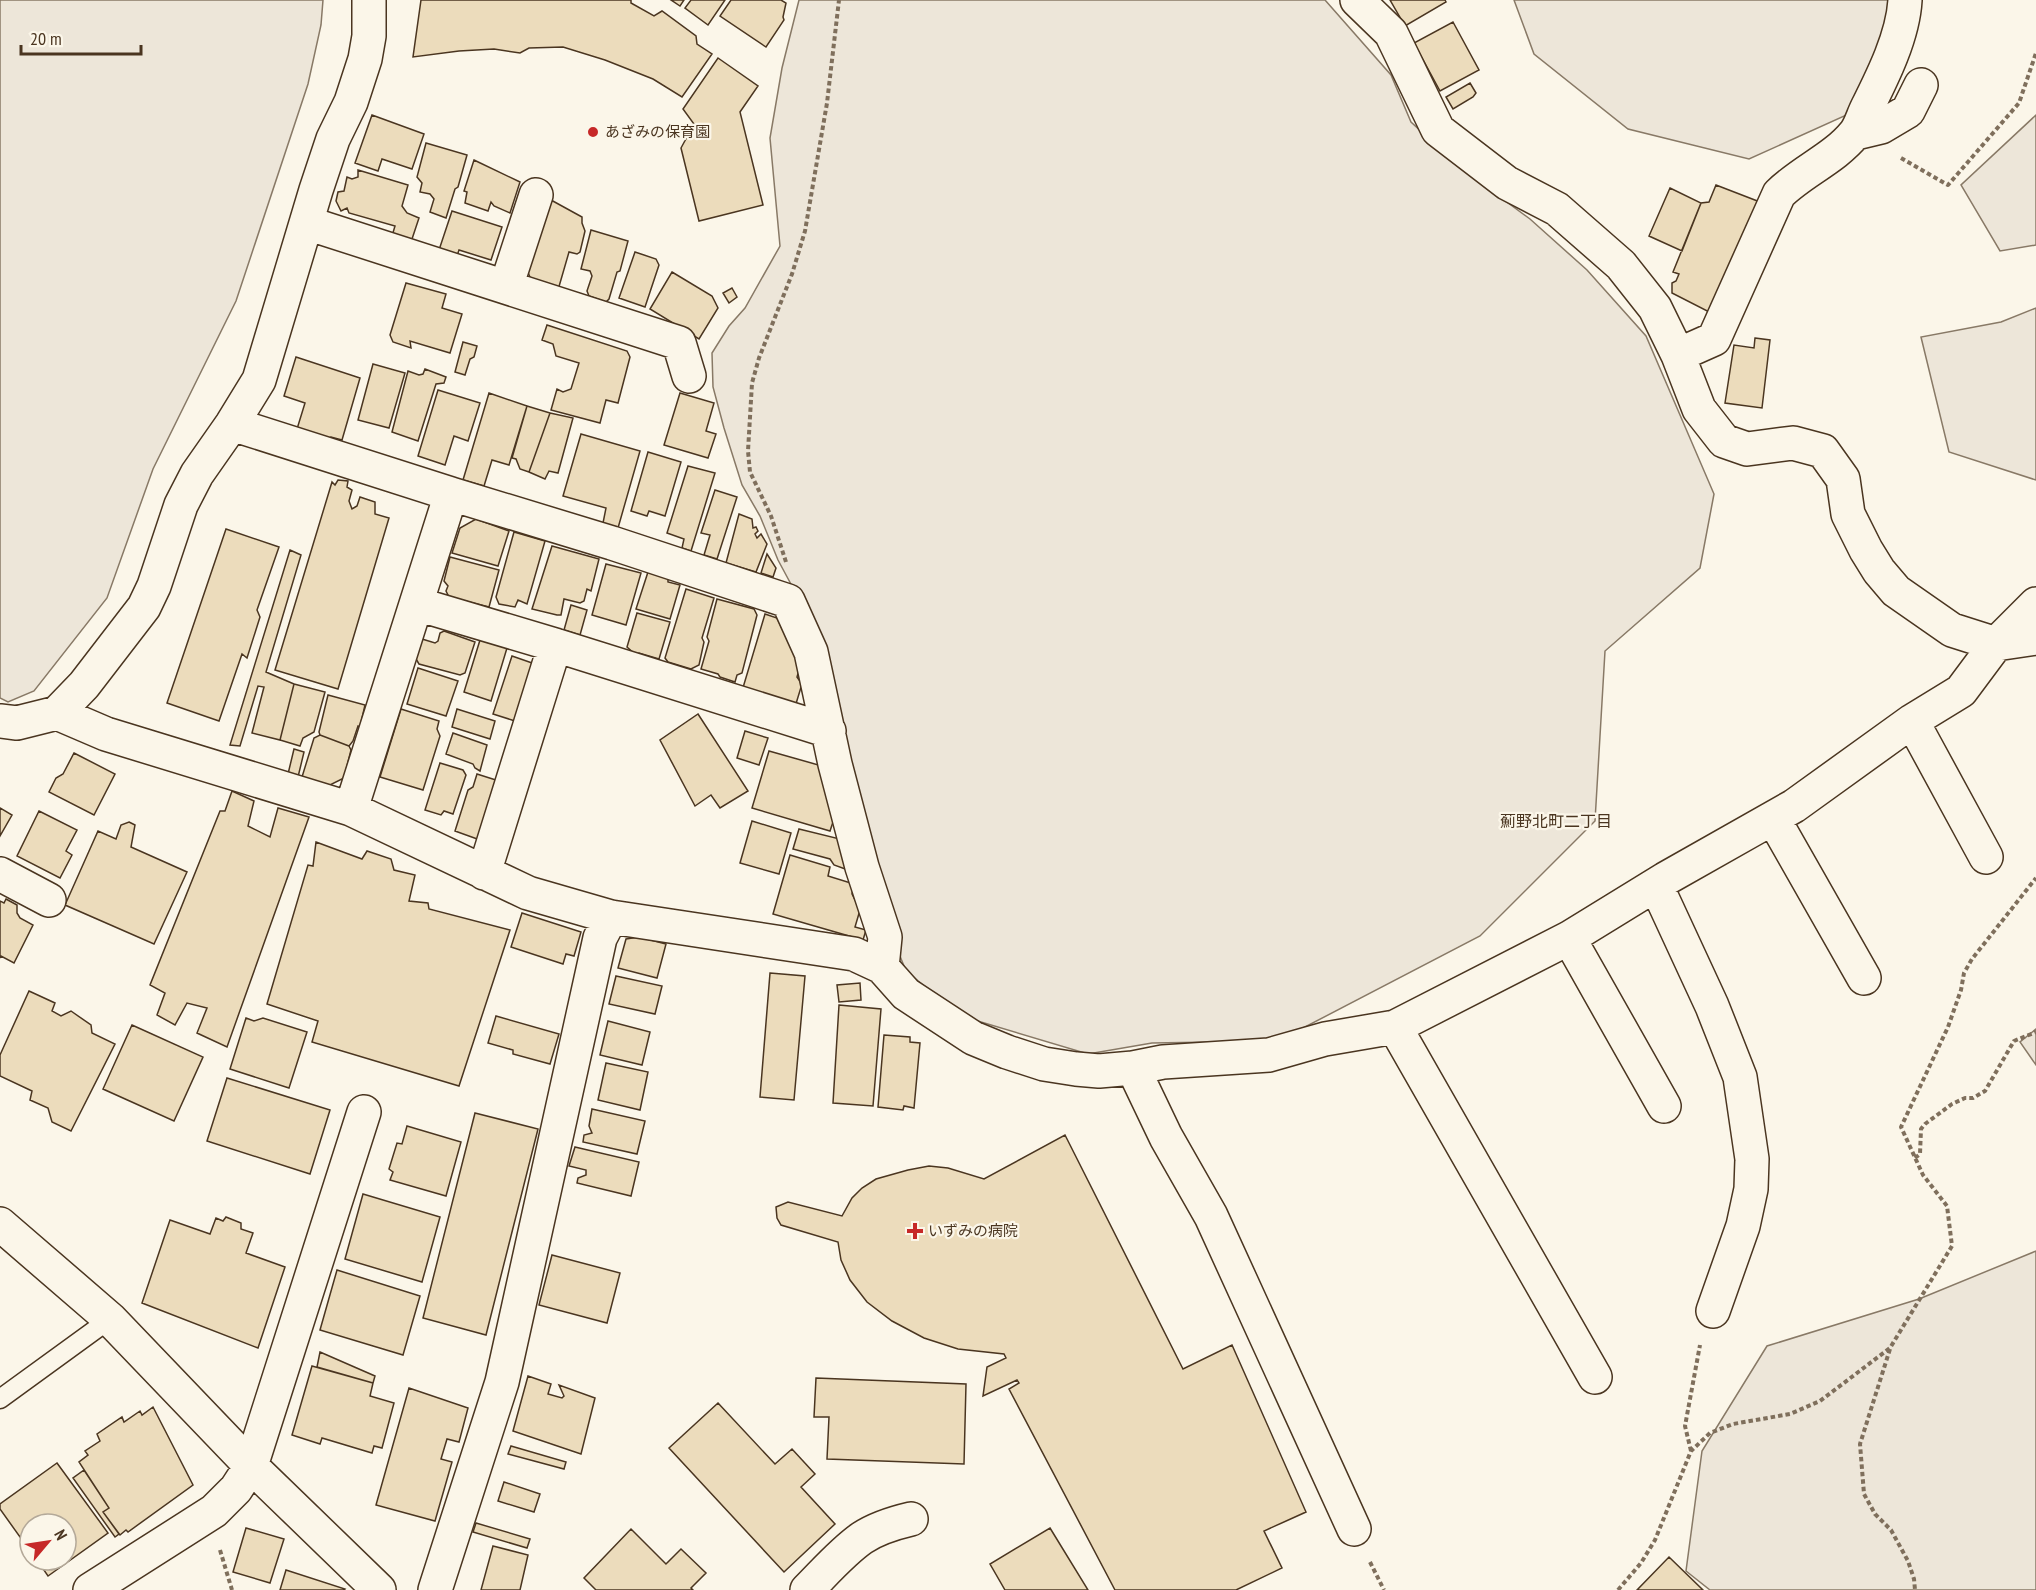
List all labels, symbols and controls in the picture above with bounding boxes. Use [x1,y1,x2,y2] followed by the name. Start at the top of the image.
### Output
[21,18,141,56] scale bar
[30,27,62,50] text: 20 m
[605,122,710,141] place label: あざみの保育園
[586,125,600,139] marker: あざみの保育園
[1500,811,1612,831] district label: 薊野北町二丁目
[928,1221,1018,1240] place label: いずみの病院
[906,1222,924,1240] marker: いずみの病院
[18,1512,78,1572] north arrow
[50,1526,72,1543] text: N

